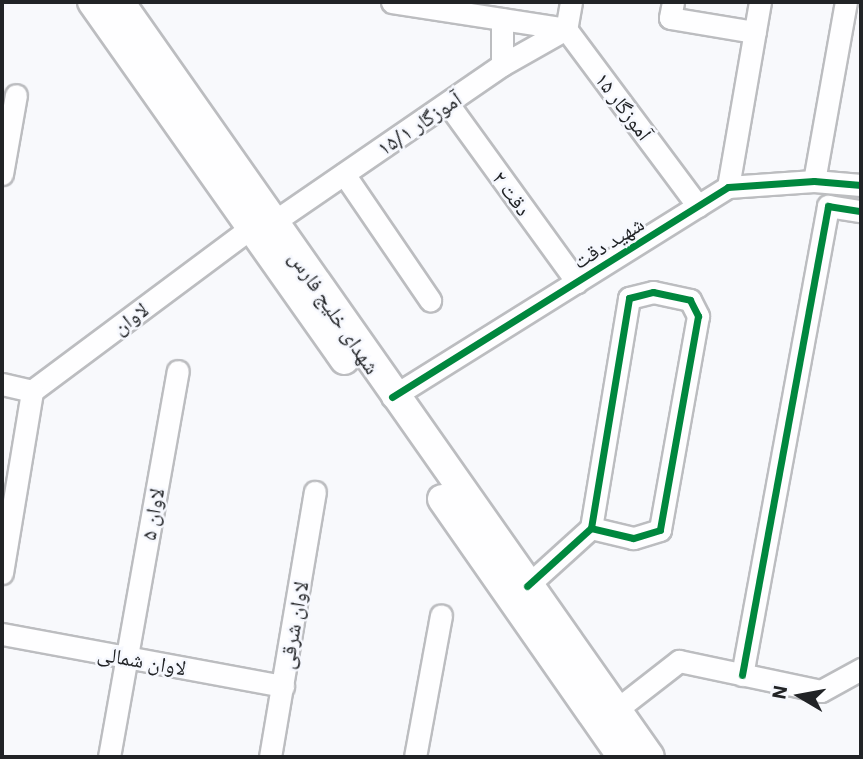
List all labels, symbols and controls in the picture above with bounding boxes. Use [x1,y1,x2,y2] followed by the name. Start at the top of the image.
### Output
[590,67,658,145] street label: آموزگار ۱۵
[372,86,466,160] street label: آموزگار ۱۵/۱
[487,166,537,220] street label: دقت ۲
[568,210,648,274] street label: شهید دقت
[285,246,385,378] street label: شهدای خلیج فارس
[107,296,153,340] street label: لاوان
[135,486,169,542] street label: لاوان ۵
[273,579,313,671] street label: لاوان شرقی
[96,640,188,680] street label: لاوان شمالی
[765,661,835,731] north arrow
[766,683,792,701] text: N

